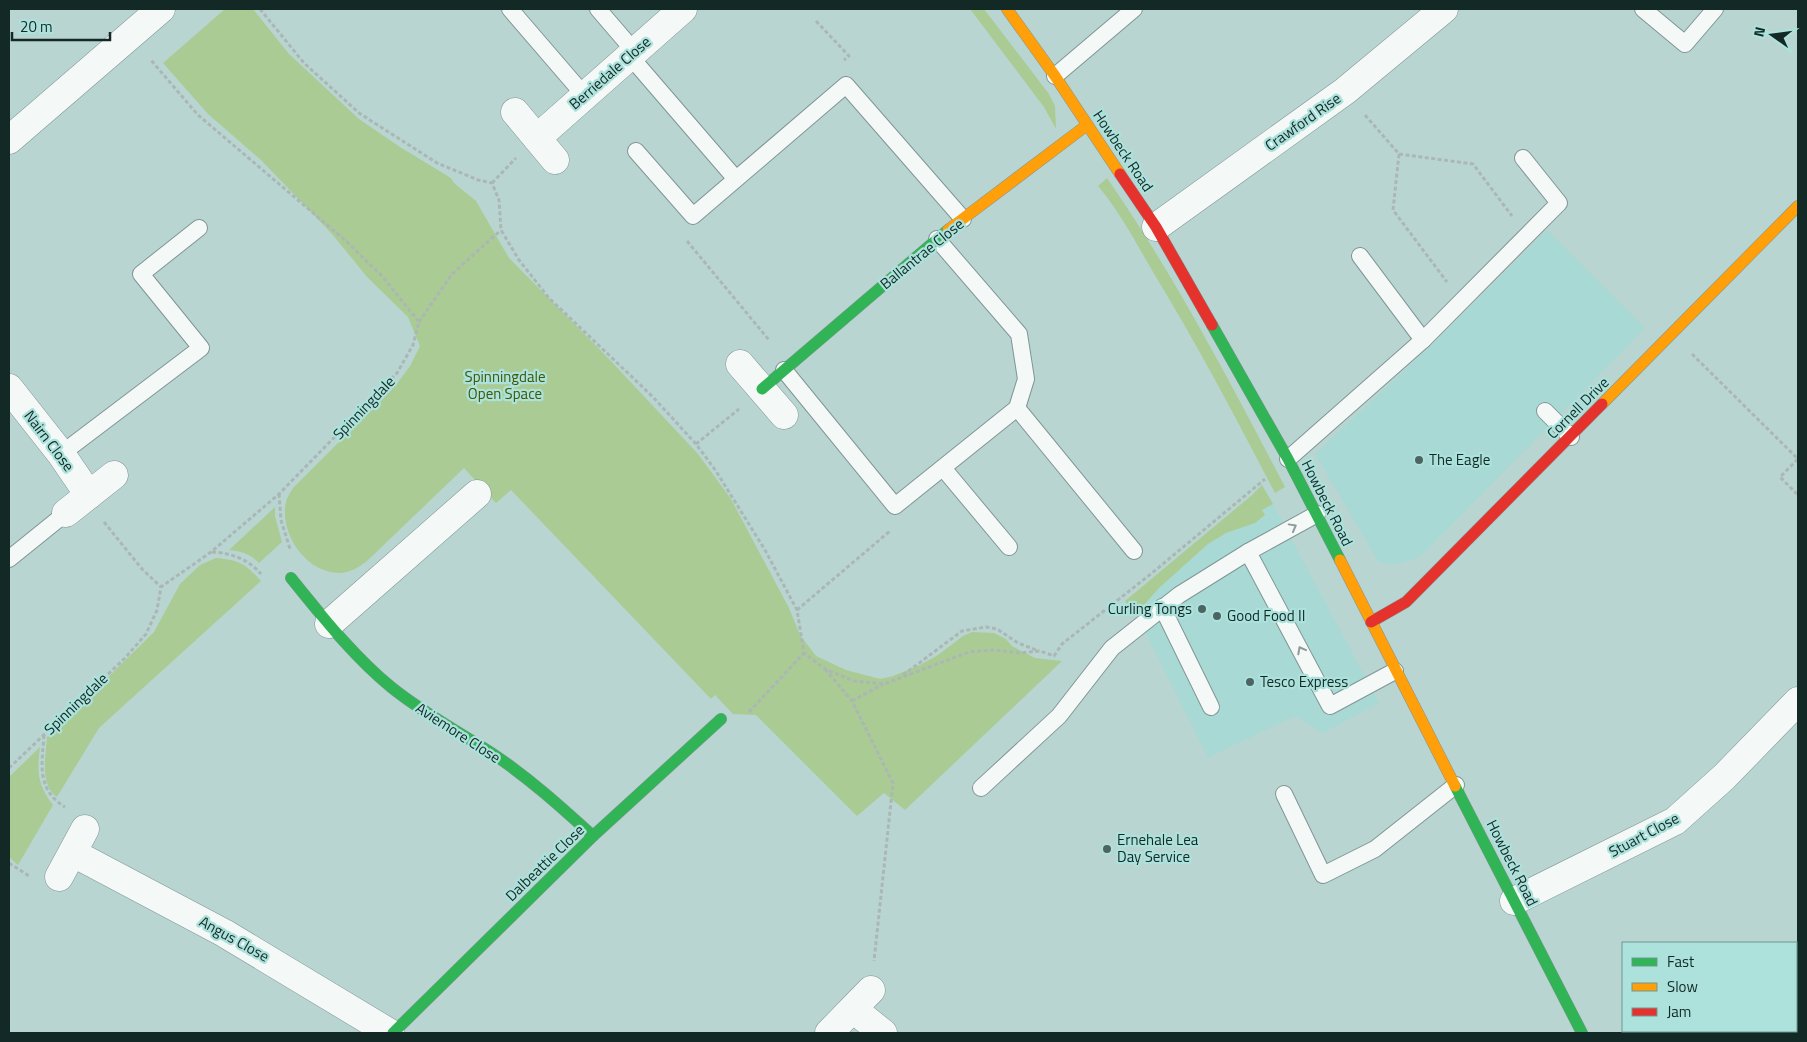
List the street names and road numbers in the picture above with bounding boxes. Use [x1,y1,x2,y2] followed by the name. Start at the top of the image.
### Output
[564,30,656,115] street label: Berriedale Close
[1260,87,1345,156] street label: Crawford Rise
[1088,105,1159,196] street label: Howbeck Road
[875,213,969,295] street label: Ballantrae Close
[327,371,400,445] street label: Spinningdale
[1541,371,1614,444] street label: Cornell Drive
[19,405,80,476] street label: Nairn Close
[1296,456,1359,550] street label: Howbeck Road
[39,667,113,740] street label: Spinningdale
[411,696,505,769] street label: Aviemore Close
[1605,806,1683,863] street label: Stuart Close
[1481,816,1544,910] street label: Howbeck Road
[500,819,589,906] street label: Dalbeattie Close
[195,910,274,967] street label: Angus Close

